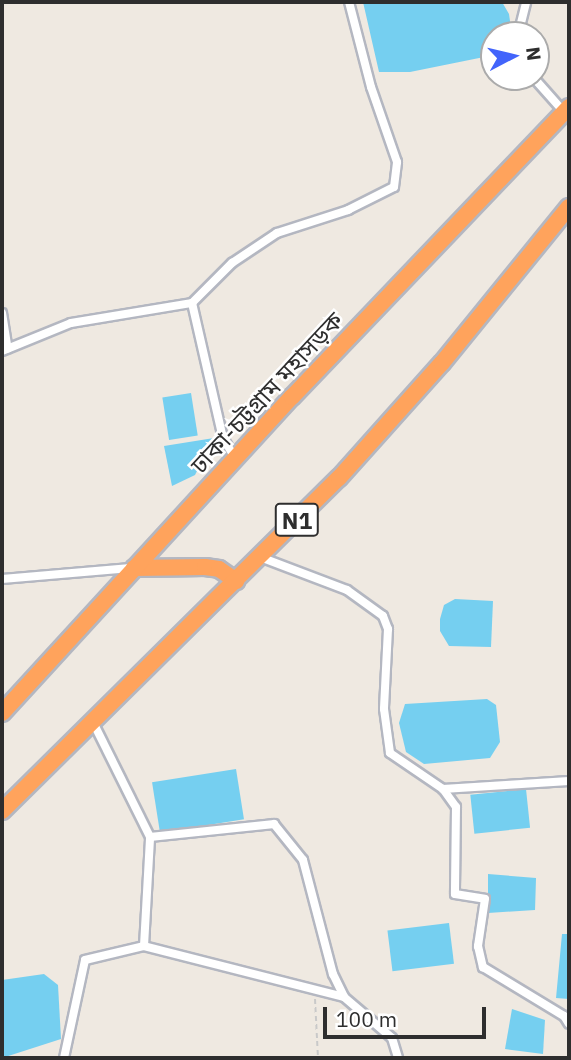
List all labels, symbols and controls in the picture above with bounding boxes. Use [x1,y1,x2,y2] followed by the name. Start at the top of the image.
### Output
[480,21,550,91] north arrow
[521,45,547,62] text: N
[185,306,349,480] street label: ঢাকা-চট্টগ্রাম মহাসড়ক
[274,500,320,540] road number: N1
[326,993,489,1038] scale bar
[336,1005,397,1033] text: 100 m

